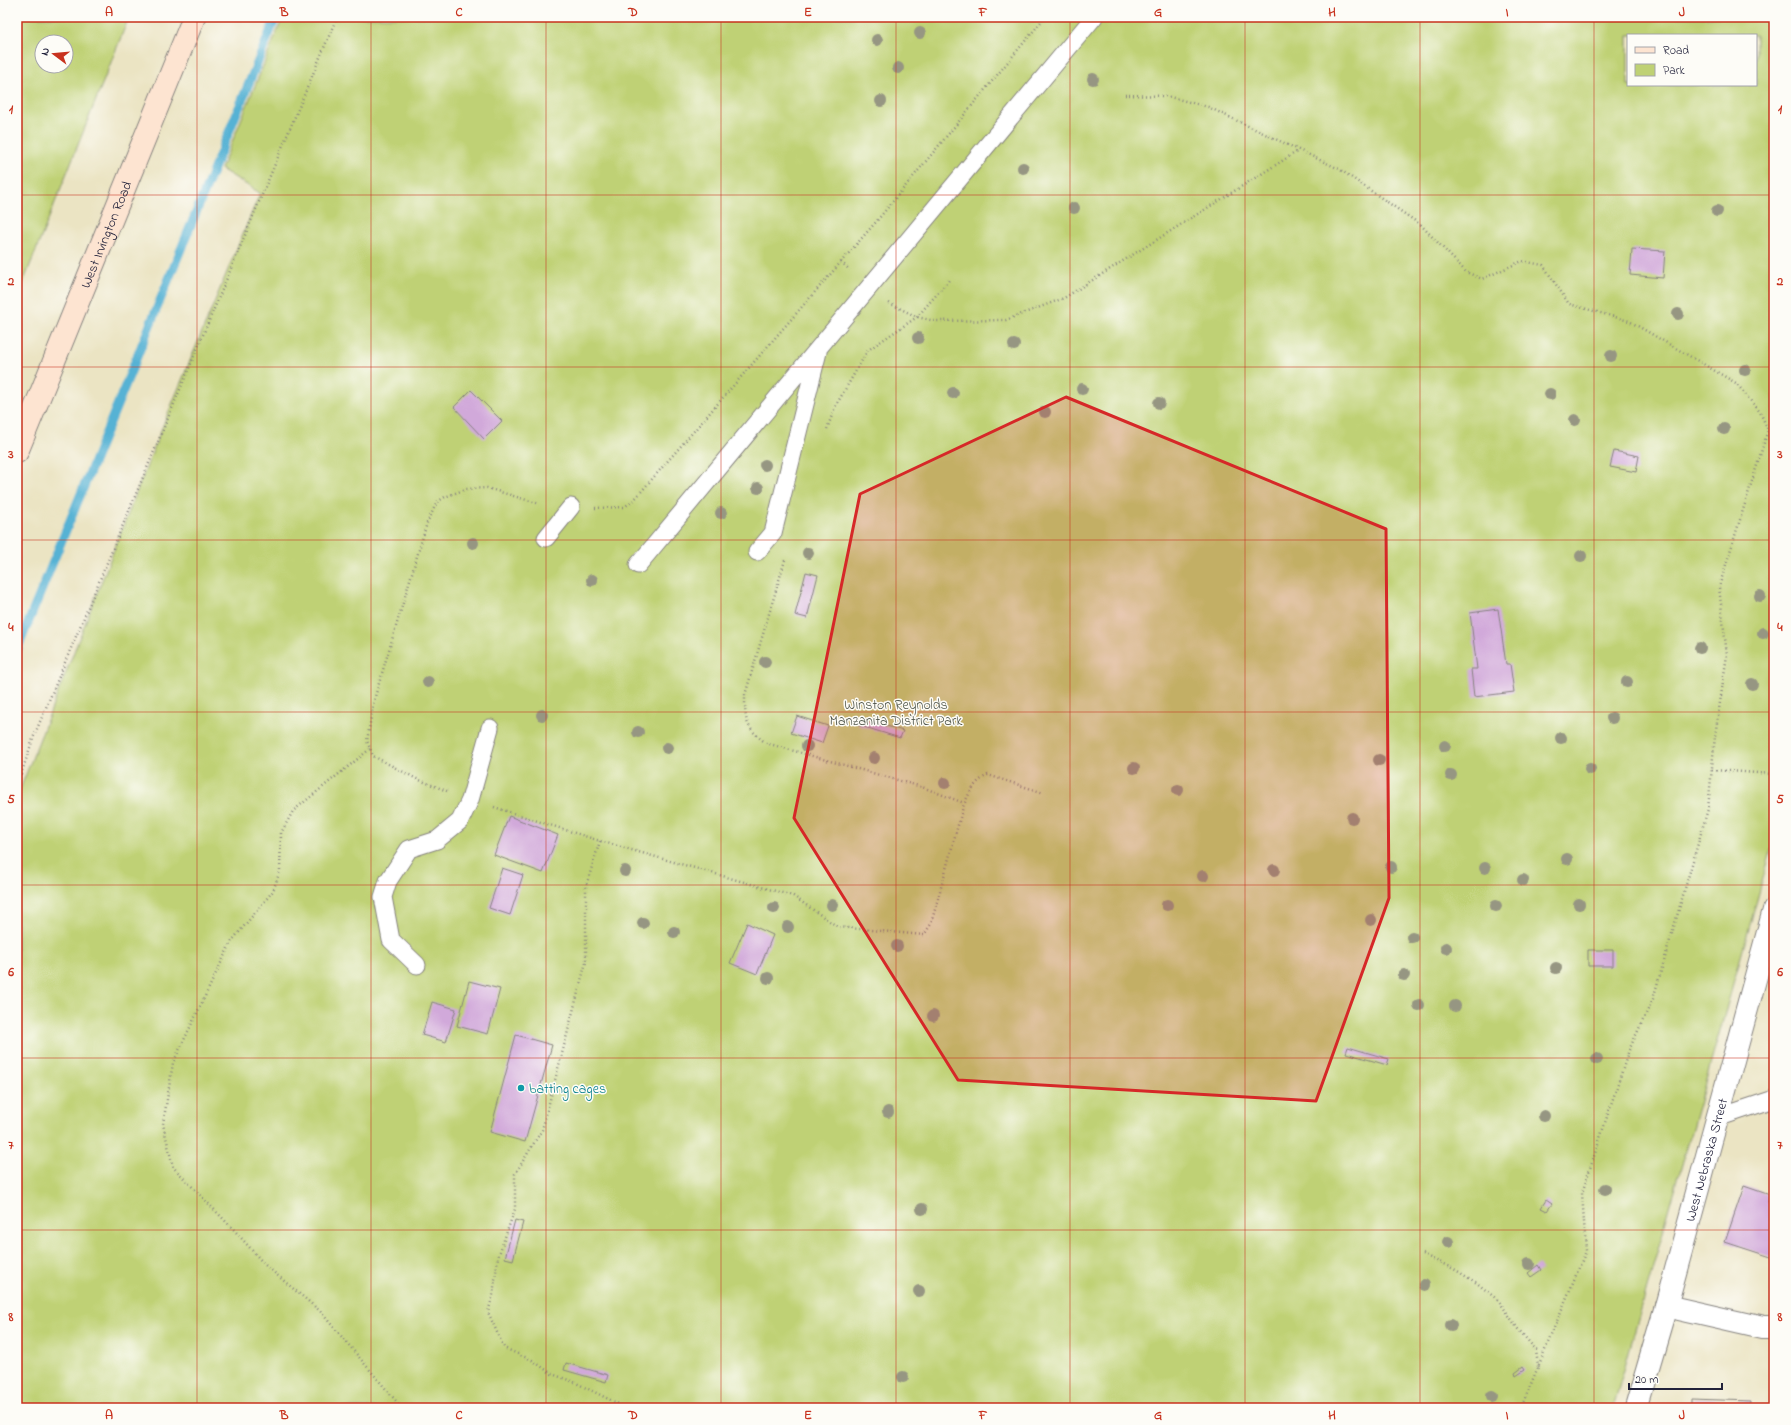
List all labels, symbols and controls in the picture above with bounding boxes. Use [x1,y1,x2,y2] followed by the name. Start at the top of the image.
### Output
[105,3,113,22] text: A
[279,3,289,22] text: B
[455,3,463,22] text: C
[627,3,638,22] text: D
[804,3,812,22] text: E
[978,3,988,22] text: F
[1154,3,1162,22] text: G
[1328,3,1336,22] text: H
[1505,3,1509,22] text: I
[1679,3,1685,22] text: J
[34,34,74,74] north arrow
[1627,34,1757,86] legend
[1663,42,1689,60] text: Road
[37,46,54,57] text: N
[1663,62,1685,80] text: Park
[9,100,14,119] text: 1
[1778,100,1783,119] text: 1
[76,178,138,292] street label: West Irvington Road
[7,272,15,291] text: 2
[1776,272,1784,291] text: 2
[7,445,14,464] text: 3
[1776,445,1783,464] text: 3
[7,618,14,637] text: 4
[1776,618,1783,637] text: 4
[830,695,963,732] park label: Winston Reynolds Manzanita District Park
[7,790,15,809] text: 5
[1776,790,1784,809] text: 5
[7,963,14,982] text: 6
[1776,963,1783,982] text: 6
[529,1079,606,1101] place label: batting cages
[516,1083,526,1093] marker: batting cages
[1680,1096,1734,1224] street label: West Nebraska Street
[8,1136,14,1155] text: 7
[1777,1136,1783,1155] text: 7
[8,1308,14,1327] text: 8
[1777,1308,1783,1327] text: 8
[1629,1365,1722,1391] scale bar
[1635,1371,1658,1389] text: 20 m
[105,1406,113,1425] text: A
[279,1406,289,1425] text: B
[455,1406,463,1425] text: C
[627,1406,638,1425] text: D
[804,1406,812,1425] text: E
[978,1406,988,1425] text: F
[1154,1406,1162,1425] text: G
[1328,1406,1336,1425] text: H
[1505,1406,1509,1425] text: I
[1679,1406,1685,1425] text: J

